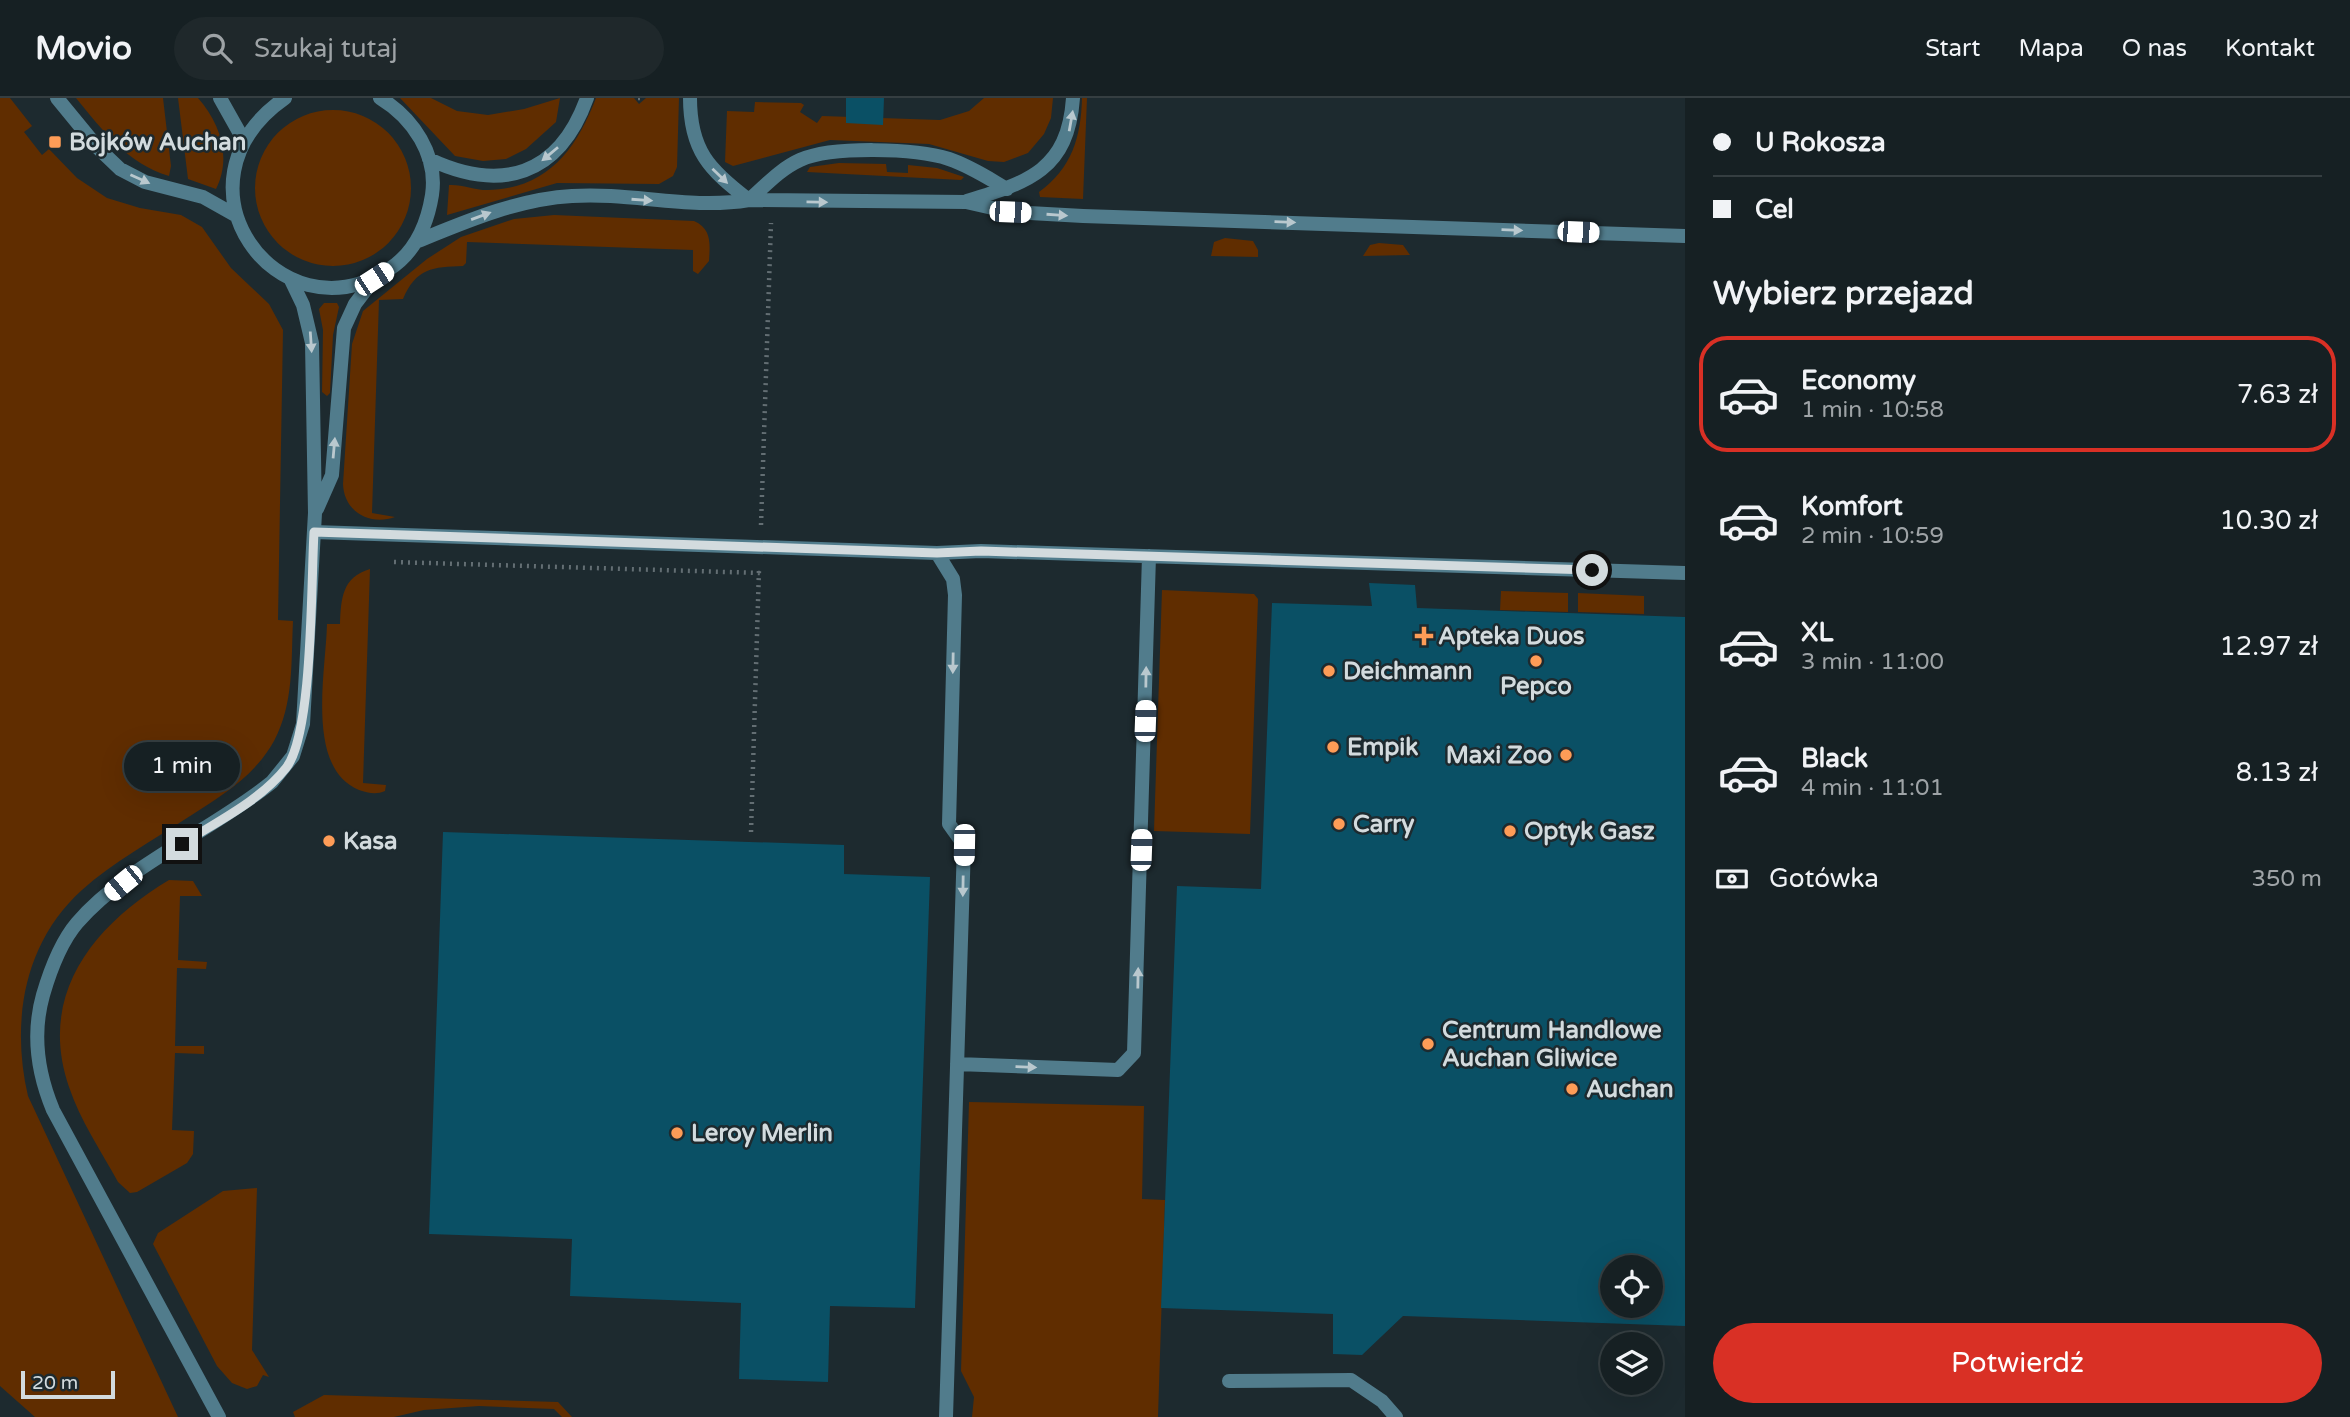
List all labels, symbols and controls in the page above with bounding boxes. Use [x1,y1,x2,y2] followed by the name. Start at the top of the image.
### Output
[174,17,664,80] search box
[35,29,132,68] text: Movio
[198,29,236,67] icon: search
[254,33,398,64] text: Szukaj tutaj
[1925,34,1980,63] text: Start
[2018,34,2084,63] text: Mapa
[2122,34,2187,63] text: O nas
[2225,34,2315,63] text: Kontakt
[1066,110,1077,132] one-way arrow
[1755,127,1886,158] text: U Rokosza
[69,128,246,157] place label: Bojków Auchan
[47,134,63,150] marker: Bojków Auchan
[542,147,560,162] one-way arrow
[711,168,728,185] one-way arrow
[130,173,150,185] one-way arrow
[1755,194,1794,225] text: Cel
[631,195,653,206] one-way arrow
[806,196,828,208] one-way arrow
[989,201,1032,223] car
[1047,209,1069,220] one-way arrow
[471,210,492,221] one-way arrow
[1274,216,1296,228] one-way arrow
[1557,221,1600,243] car
[1501,225,1523,236] one-way arrow
[351,259,398,299] car
[1713,275,1974,313] text: Wybierz przejazd
[306,331,317,353] one-way arrow
[1717,363,1780,426] icon: car
[1801,365,1916,396] text: Economy
[2237,379,2318,410] text: 7.63 zł
[1801,396,1944,424] text: 1 min · 10:58
[329,437,340,459] one-way arrow
[1717,489,1780,552] icon: car
[1801,491,1903,522] text: Komfort
[2219,505,2318,536] text: 10.30 zł
[1801,522,1944,550] text: 2 min · 10:59
[1576,554,1608,586] route start
[1717,615,1780,678] icon: car
[1801,617,1833,648] text: XL
[1438,622,1585,651] place label: Apteka Duos
[1416,628,1432,644] marker: Apteka Duos
[2219,631,2318,662] text: 12.97 zł
[1801,648,1944,676] text: 3 min · 11:00
[947,652,959,674] one-way arrow
[1528,653,1544,669] marker: Pepco
[1343,657,1472,686] place label: Deichmann
[1321,663,1337,679] marker: Deichmann
[1140,666,1152,688] one-way arrow
[1500,672,1572,701] place label: Pepco
[1134,700,1157,742] car
[1347,733,1418,762] place label: Empik
[1325,739,1341,755] marker: Empik
[1446,741,1552,770] place label: Maxi Zoo
[1717,741,1780,804] icon: car
[124,742,240,792] callout: 1 min
[1801,743,1868,774] text: Black
[1558,747,1574,763] marker: Maxi Zoo
[151,752,213,780] text: 1 min
[2236,757,2318,788] text: 8.13 zł
[1801,774,1944,802] text: 4 min · 11:01
[1353,810,1415,839] place label: Carry
[1331,816,1347,832] marker: Carry
[1524,817,1655,846] place label: Optyk Gasz
[1502,823,1518,839] marker: Optyk Gasz
[954,824,975,866] car
[343,827,398,856] place label: Kasa
[166,828,198,860] route end
[1130,829,1153,871] car
[321,833,337,849] marker: Kasa
[1713,860,1751,898] icon: cash
[101,862,146,904] car
[1769,863,1879,894] text: Gotówka
[2252,865,2322,893] text: 350 m
[957,875,969,897] one-way arrow
[1132,966,1143,988] one-way arrow
[1442,1016,1662,1073] place label: Centrum Handlowe Auchan Gliwice
[1420,1036,1436,1052] marker: Centrum Handlowe Auchan Gliwice
[1015,1061,1037,1072] one-way arrow
[1586,1075,1674,1104] place label: Auchan
[1564,1081,1580,1097] marker: Auchan
[691,1119,833,1148] place label: Leroy Merlin
[669,1125,685,1141] marker: Leroy Merlin
[1600,1255,1663,1395] map controls
[1600,1255,1663,1318] button: locate
[1713,1323,2322,1403] button: Potwierdź
[1600,1332,1663,1395] button: layers
[21,1368,116,1400] scale bar
[32,1372,78,1394] text: 20 m

